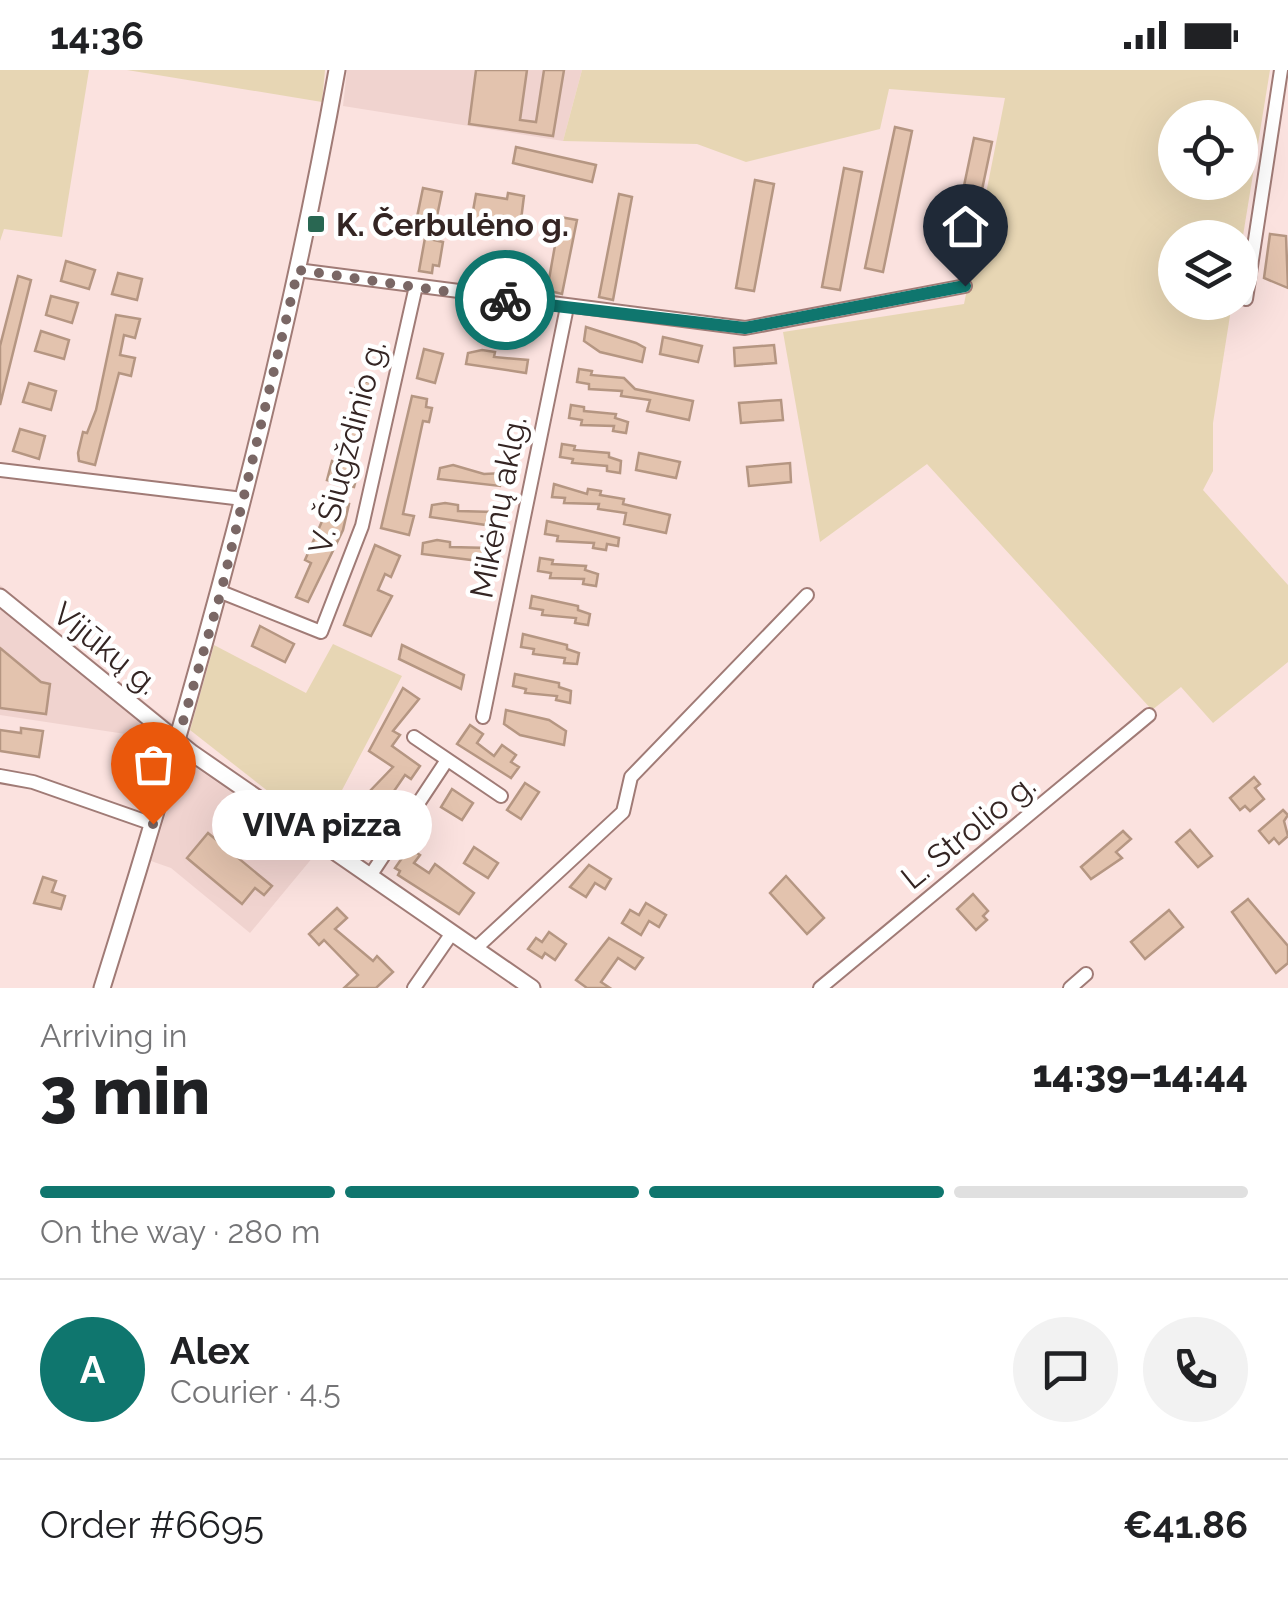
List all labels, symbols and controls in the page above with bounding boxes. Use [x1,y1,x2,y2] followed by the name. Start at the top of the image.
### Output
[50,13,144,58] text: 14:36
[1158,100,1258,320] map controls
[1158,100,1258,200] button: locate
[923,184,1008,287] pin
[938,199,993,254] icon: home
[336,206,569,243] place label: K. Čerbulėno g.
[305,213,327,235] marker: K. Čerbulėno g.
[1158,220,1258,320] button: layers
[455,250,555,350] courier
[478,273,533,328] icon: bike
[301,336,393,558] street label: V. Šiugždinio g.
[462,413,534,601] street label: Mikėnų aklg.
[46,594,166,702] street label: Vijūkų g.
[111,722,196,825] pin
[126,737,181,792] icon: bag
[894,766,1042,896] street label: L. Strolio g.
[213,789,433,859] callout: VIVA pizza
[243,806,401,843] text: VIVA pizza
[40,1017,187,1054] text: Arriving in
[1033,1051,1248,1096] text: 14:39–14:44
[40,1053,210,1129] text: 3 min
[40,1213,320,1250] text: On the way · 280 m
[1013,1317,1118,1422] button: chat
[1143,1317,1248,1422] button: phone
[170,1328,250,1373] text: Alex
[80,1347,105,1392] text: A
[170,1373,341,1410] text: Courier · 4.5
[40,1502,264,1547] text: Order #6695
[1123,1502,1248,1547] text: €41.86

